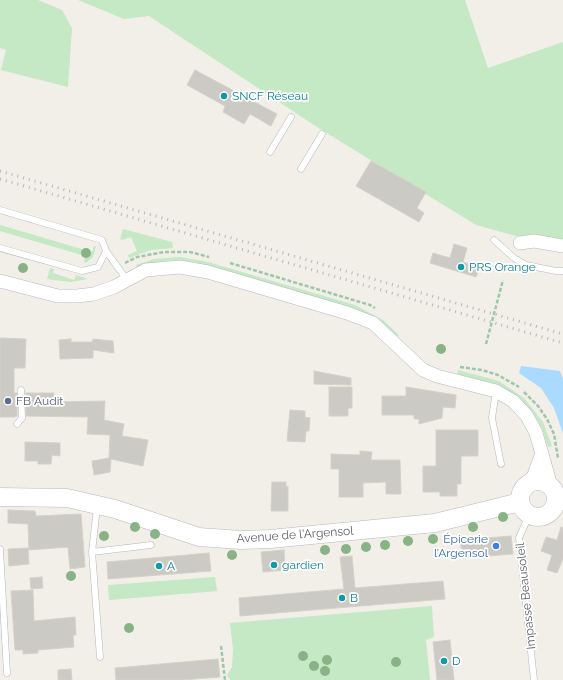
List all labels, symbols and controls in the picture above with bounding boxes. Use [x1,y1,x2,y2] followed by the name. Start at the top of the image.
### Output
[232,89,308,103] place label: SNCF Réseau
[219,91,229,101] marker: SNCF Réseau
[469,260,536,274] place label: PRS Orange
[456,262,466,272] marker: PRS Orange
[16,394,63,408] place label: FB Audit
[3,396,13,406] marker: FB Audit
[236,524,354,546] street label: Avenue de l'Argensol
[434,532,488,560] place label: Épicerie l’Argensol
[491,541,501,551] marker: Épicerie l’Argensol
[513,542,539,650] street label: Impasse Beausoleil
[282,558,324,572] place label: gardien
[167,559,175,573] place label: A
[269,560,279,570] marker: gardien
[154,561,164,571] marker: A
[350,591,358,605] place label: B
[337,593,347,603] marker: B
[452,654,461,668] place label: D
[439,656,449,666] marker: D

